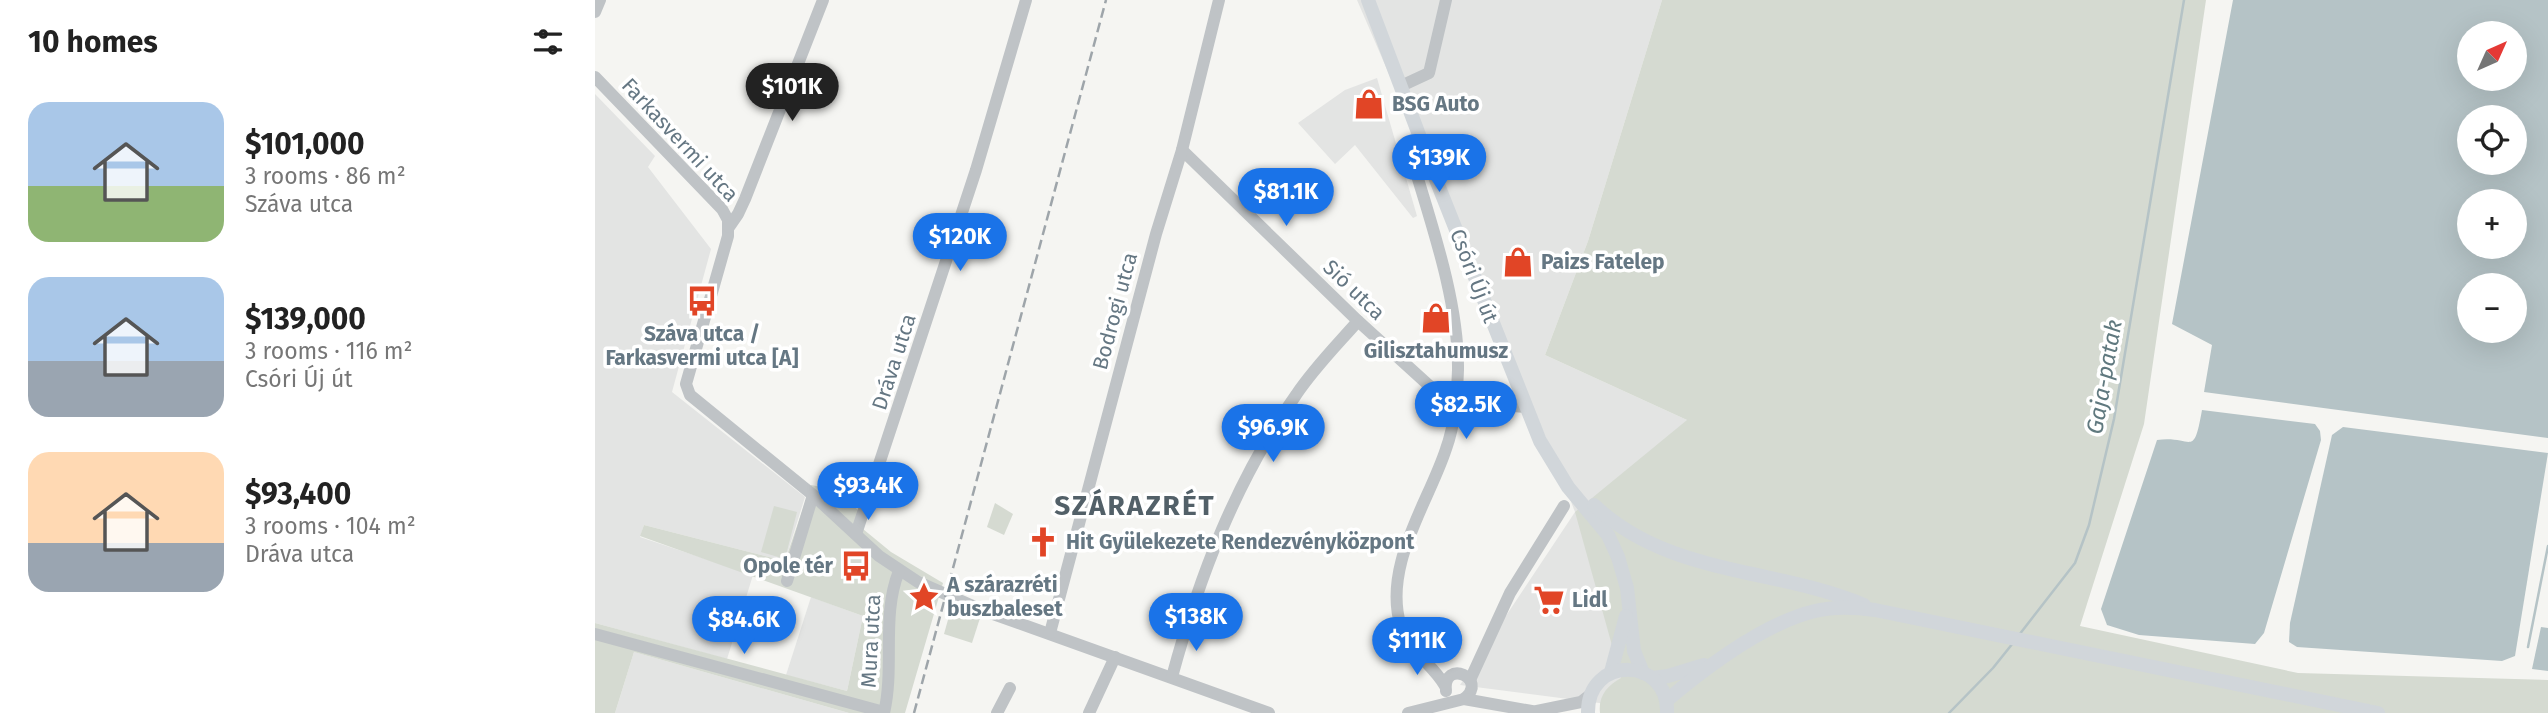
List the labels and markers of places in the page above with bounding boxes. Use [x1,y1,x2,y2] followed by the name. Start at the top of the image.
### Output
[743,64,841,123] pin: $101K
[1352,87,1386,121] shop icon: BSG Auto
[1392,91,1479,117] place label: BSG Auto
[1390,134,1488,194] pin: $139K
[1229,168,1343,228] pin: $81.1K
[911,214,1009,273] pin: $120K
[1501,245,1535,279] shop icon: Paizs Fatelep
[1541,249,1665,275] place label: Paizs Fatelep
[685,284,719,318] bus stop icon: Száva utca / Farkasvermi utca [A]
[1419,301,1453,335] shop icon: Gilisztahumusz
[605,321,799,371] place label: Száva utca / Farkasvermi utca [A]
[1364,338,1509,364] place label: Gilisztahumusz
[1409,382,1523,441] pin: $82.5K
[1216,405,1330,464] pin: $96.9K
[811,462,925,522] pin: $93.4K
[1026,525,1060,559] church icon: Hit Gyülekezete Rendezvényközpont
[1066,529,1415,555] place label: Hit Gyülekezete Rendezvényközpont
[839,549,873,583] bus stop icon: Opole tér
[743,553,834,579] place label: Opole tér
[946,572,1063,622] place label: A szárazréti buszbaleset
[907,580,941,614] place icon: A szárazréti buszbaleset
[1532,583,1566,617] supermarket icon: Lidl
[1572,587,1608,613] place label: Lidl
[1147,594,1245,653] pin: $138K
[687,596,801,656] pin: $84.6K
[1368,618,1466,677] pin: $111K

